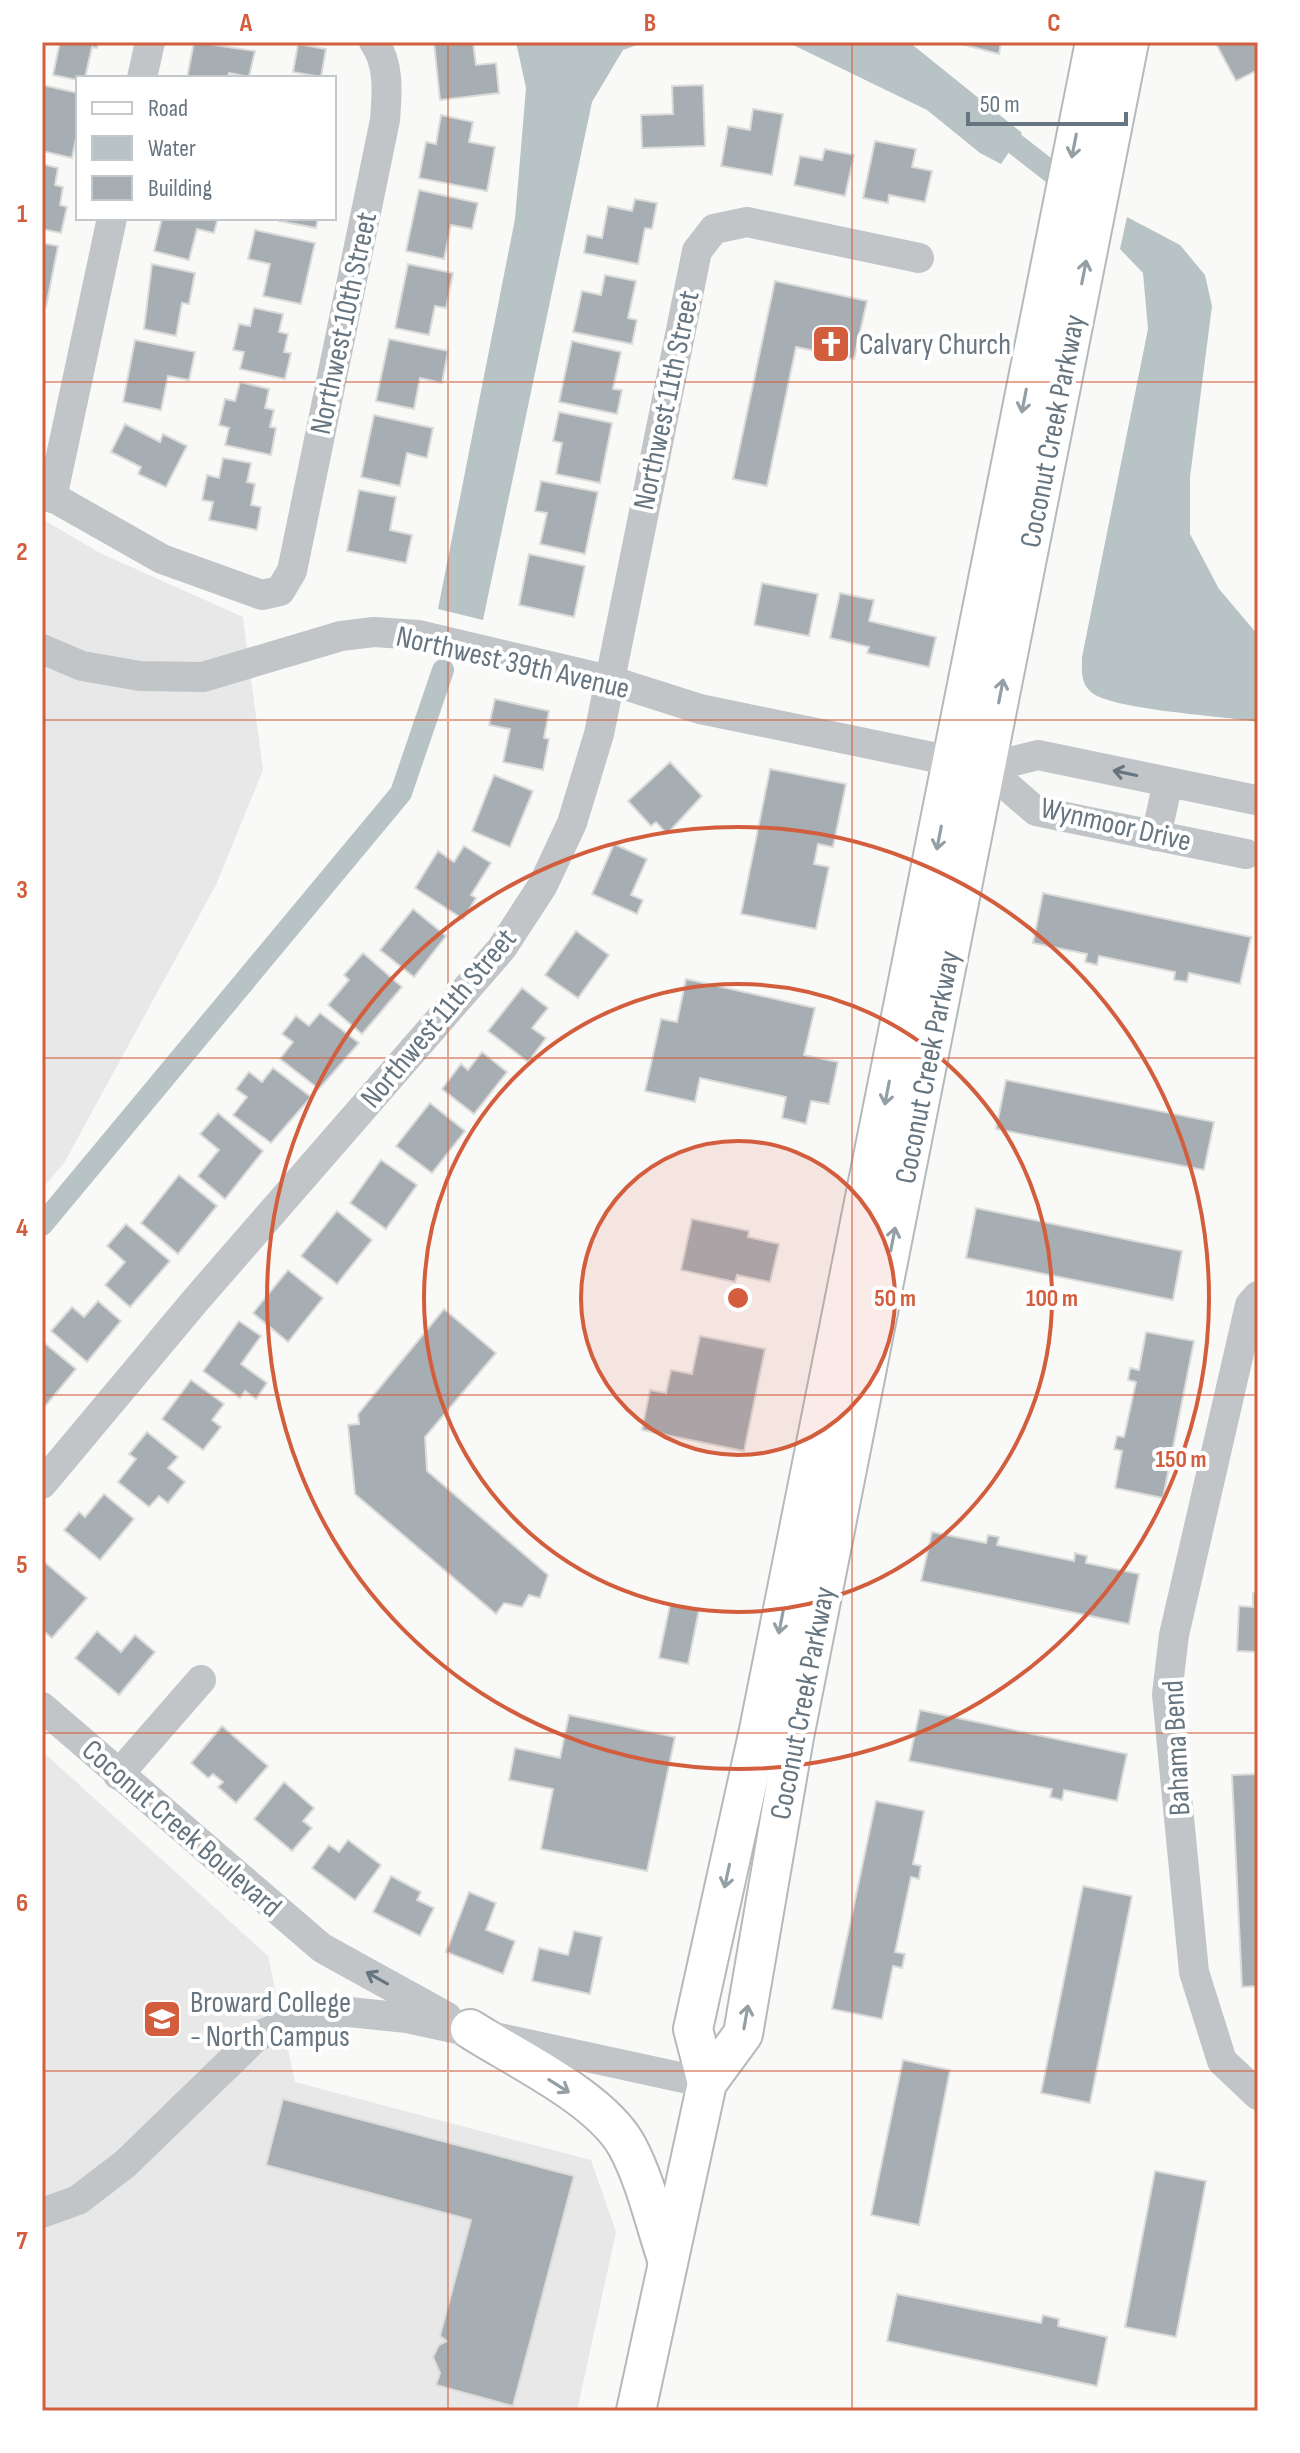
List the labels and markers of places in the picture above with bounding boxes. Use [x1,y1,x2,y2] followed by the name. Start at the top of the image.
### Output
[810,323,852,365] church icon: Calvary Church
[859,327,1011,363] place label: Calvary Church
[724,1284,752,1312] centre of rings
[190,1985,351,2055] place label: Broward College - North Campus
[141,1998,183,2040] school or university icon: Broward College - North Campus

